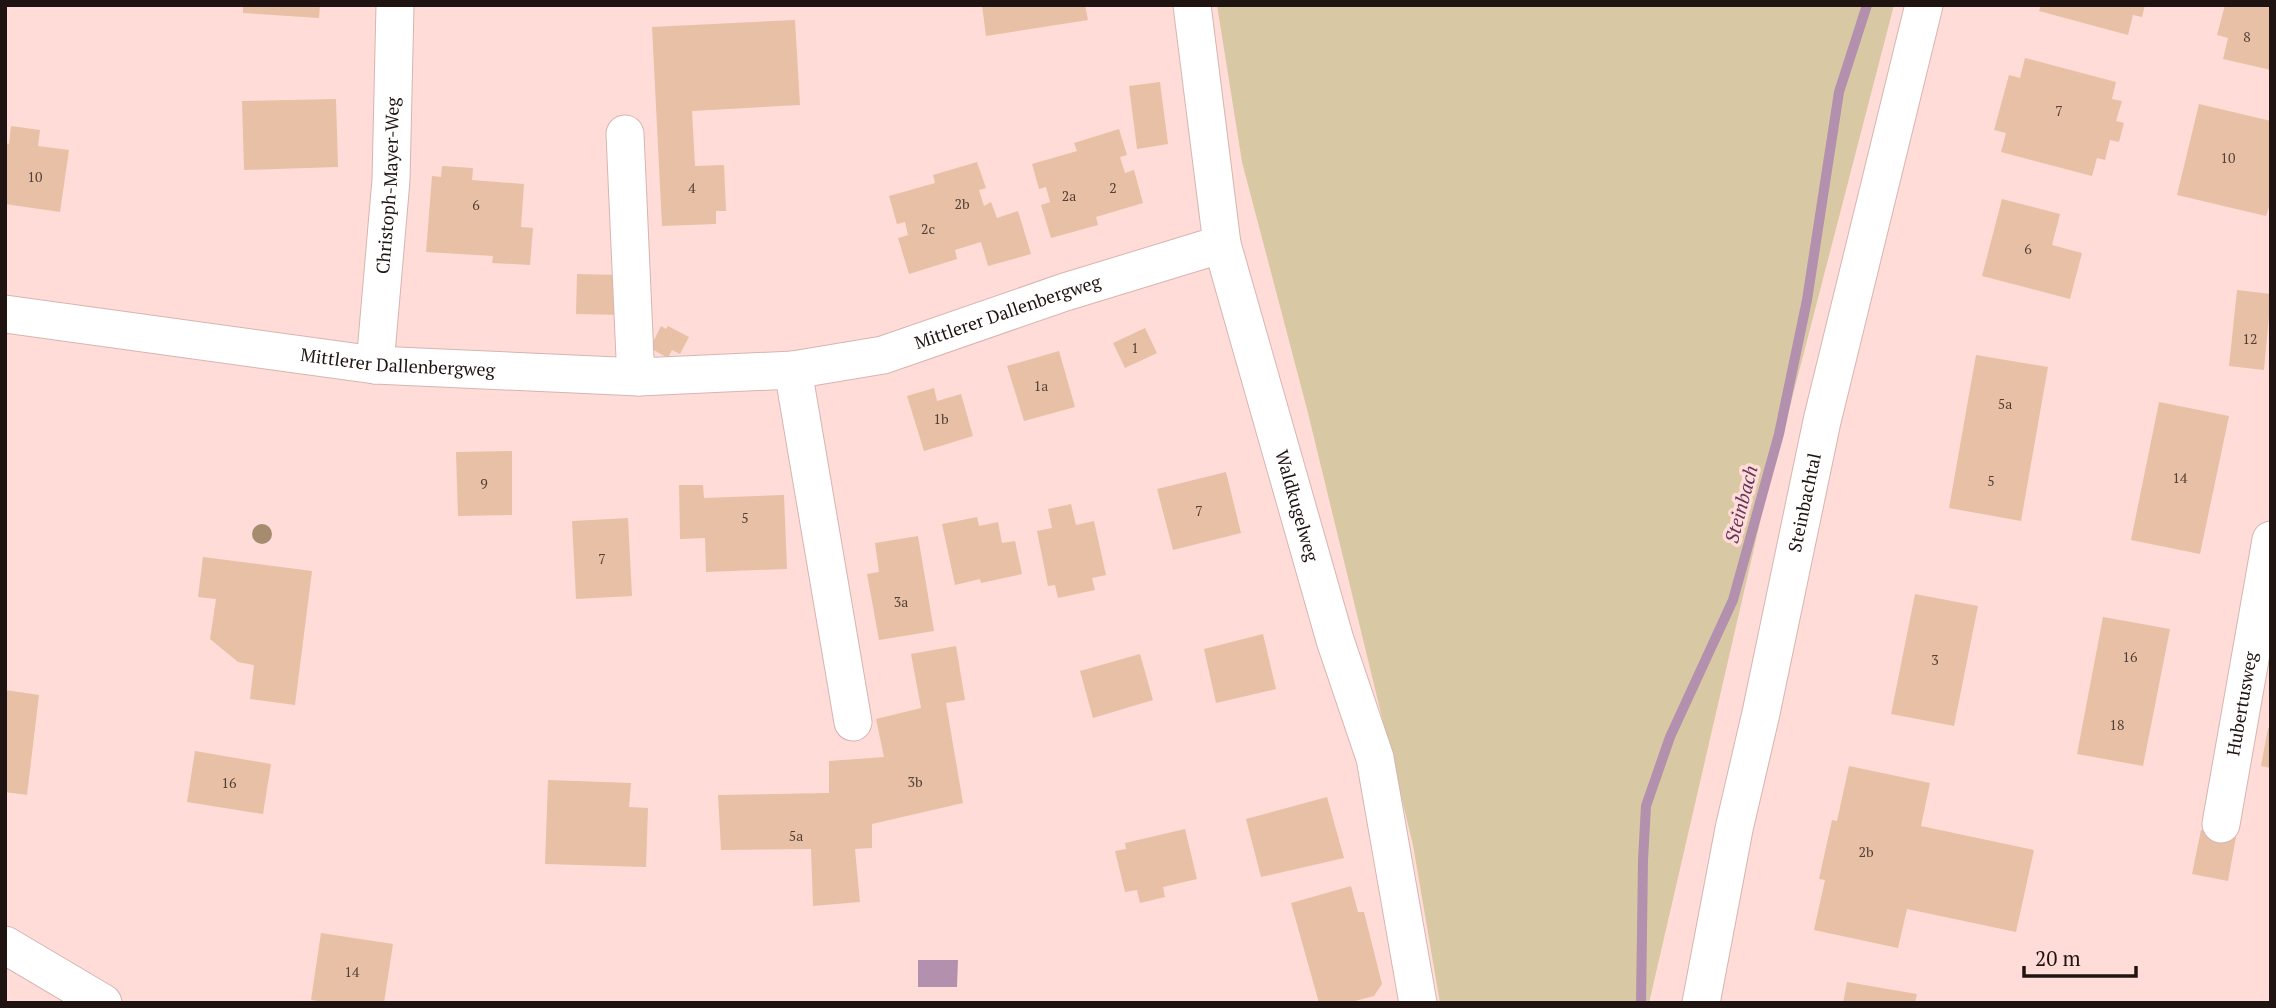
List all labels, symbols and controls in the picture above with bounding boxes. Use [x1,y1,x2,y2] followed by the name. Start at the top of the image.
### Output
[2243,27,2251,46] house number: 8
[370,96,404,275] street label: Christoph-Mayer-Weg
[2055,101,2063,120] house number: 7
[2221,148,2235,167] house number: 10
[28,167,42,186] house number: 10
[688,178,696,197] house number: 4
[1109,178,1117,197] house number: 2
[1062,186,1076,205] house number: 2a
[954,194,970,213] house number: 2b
[472,195,480,214] house number: 6
[921,219,935,238] house number: 2c
[2024,239,2032,258] house number: 6
[911,269,1104,354] street label: Mittlerer Dallenbergweg
[2243,329,2257,348] house number: 12
[1131,338,1139,357] house number: 1
[299,342,496,381] street label: Mittlerer Dallenbergweg
[1034,376,1048,395] house number: 1a
[1998,394,2012,413] house number: 5a
[933,409,949,428] house number: 1b
[1270,447,1325,565] street label: Waldkugelweg
[1782,451,1826,554] street label: Steinbachtal
[1718,462,1763,545] water label: Steinbach
[2173,468,2188,487] house number: 14
[1987,471,1995,490] house number: 5
[480,474,488,493] house number: 9
[1195,501,1203,520] house number: 7
[741,508,749,527] house number: 5
[598,549,606,568] house number: 7
[894,592,908,611] house number: 3a
[2123,647,2138,666] house number: 16
[2220,649,2262,758] street label: Hubertusweg
[1931,650,1939,669] house number: 3
[2110,715,2124,734] house number: 18
[907,772,923,791] house number: 3b
[222,773,237,792] house number: 16
[789,826,803,845] house number: 5a
[1858,842,1874,861] house number: 2b
[2024,934,2136,978] scale bar
[2035,944,2081,972] text: 20 m
[345,962,360,981] house number: 14

